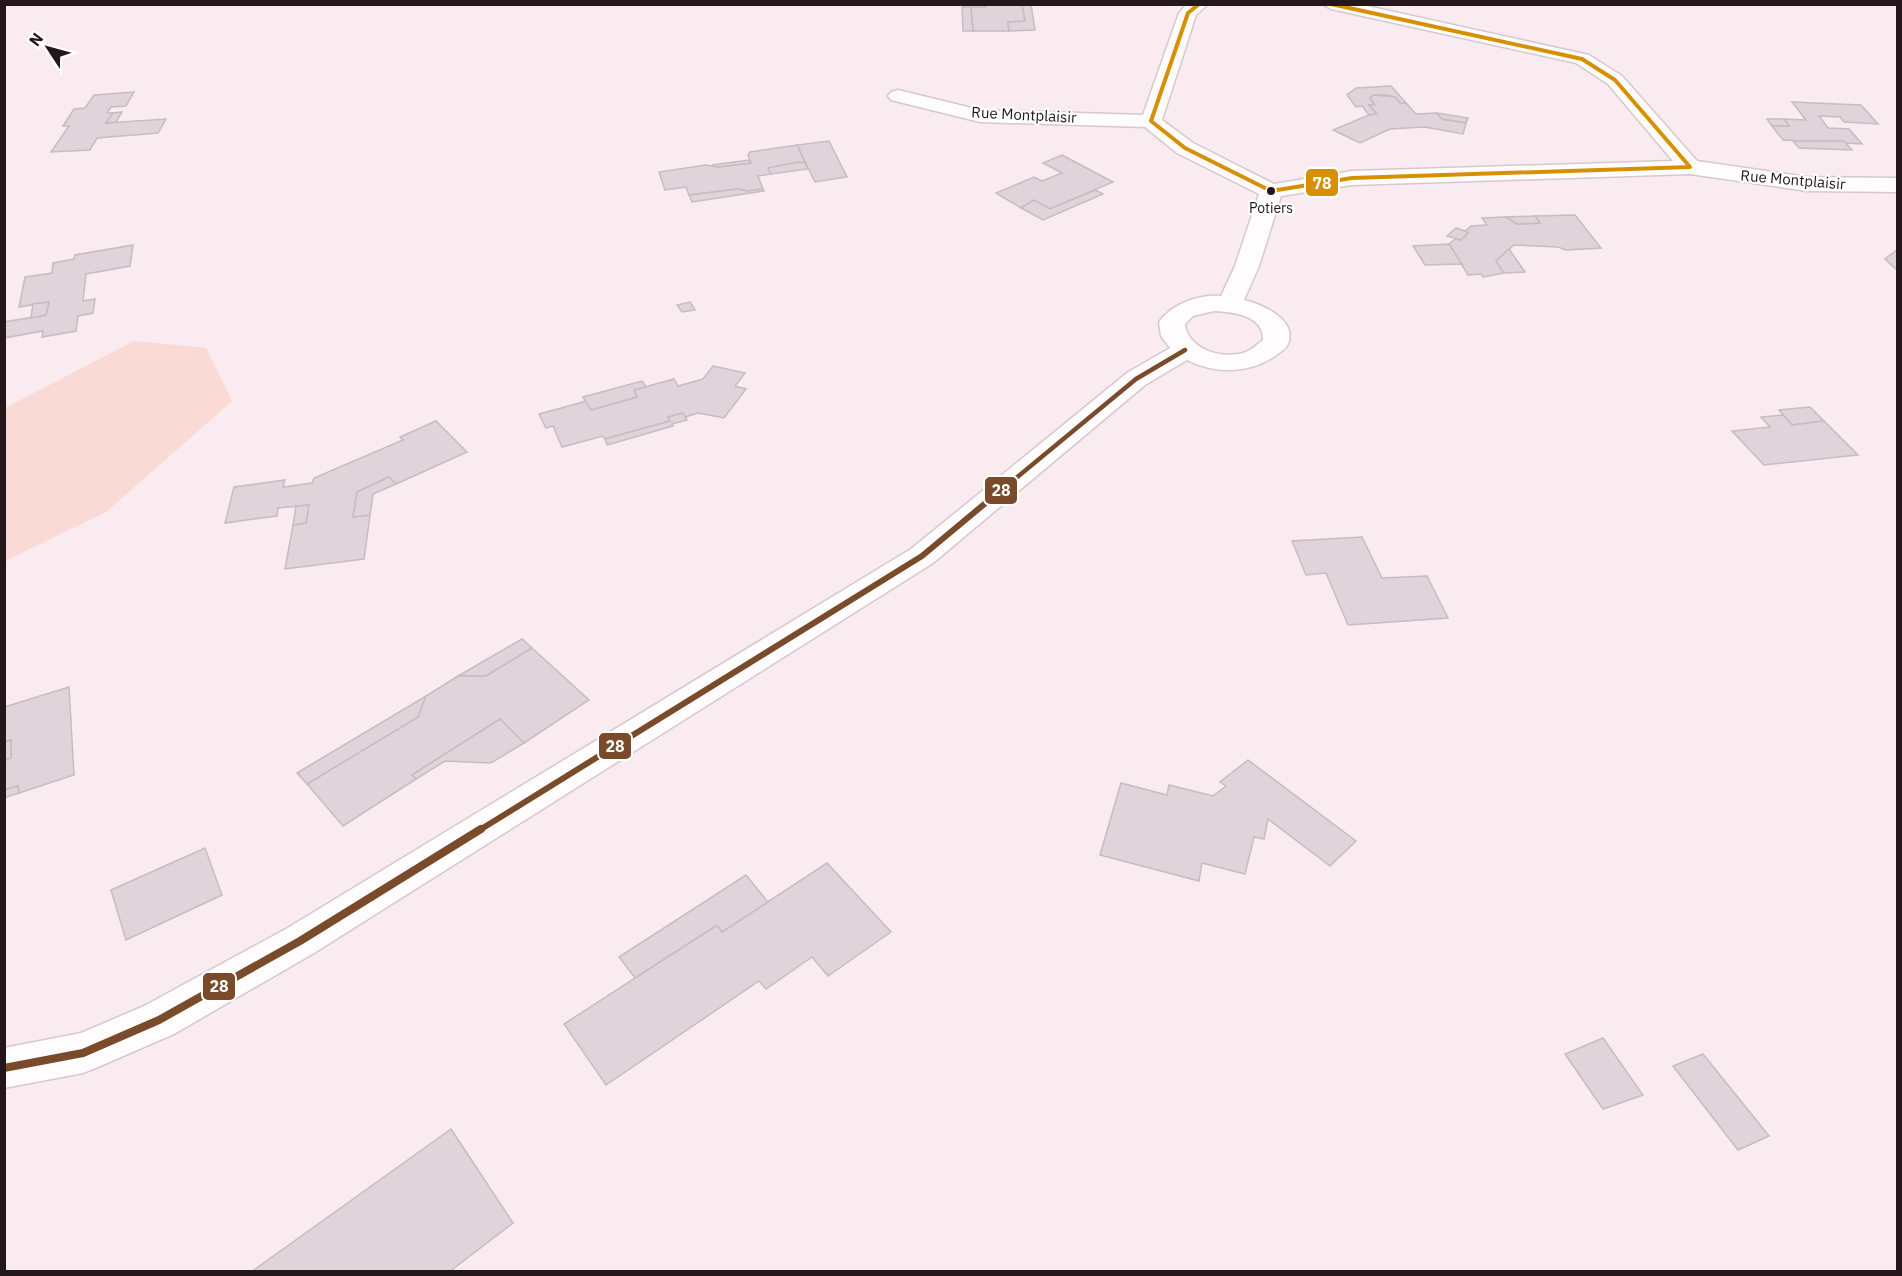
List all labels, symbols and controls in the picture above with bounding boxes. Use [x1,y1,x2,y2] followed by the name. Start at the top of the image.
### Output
[18,18,78,78] north arrow
[24,29,47,50] text: N
[971,102,1078,127] street label: Rue Montplaisir
[1740,165,1847,194] street label: Rue Montplaisir
[1305,168,1339,197] line badge: 78
[1312,173,1332,193] text: 78
[1265,185,1277,197] marker: Potiers
[1249,199,1293,217] place label: Potiers
[984,476,1018,505] line badge: 28
[991,480,1011,500] text: 28
[598,732,632,760] line badge: 28
[605,736,625,756] text: 28
[202,972,236,1001] line badge: 28
[209,976,229,996] text: 28

